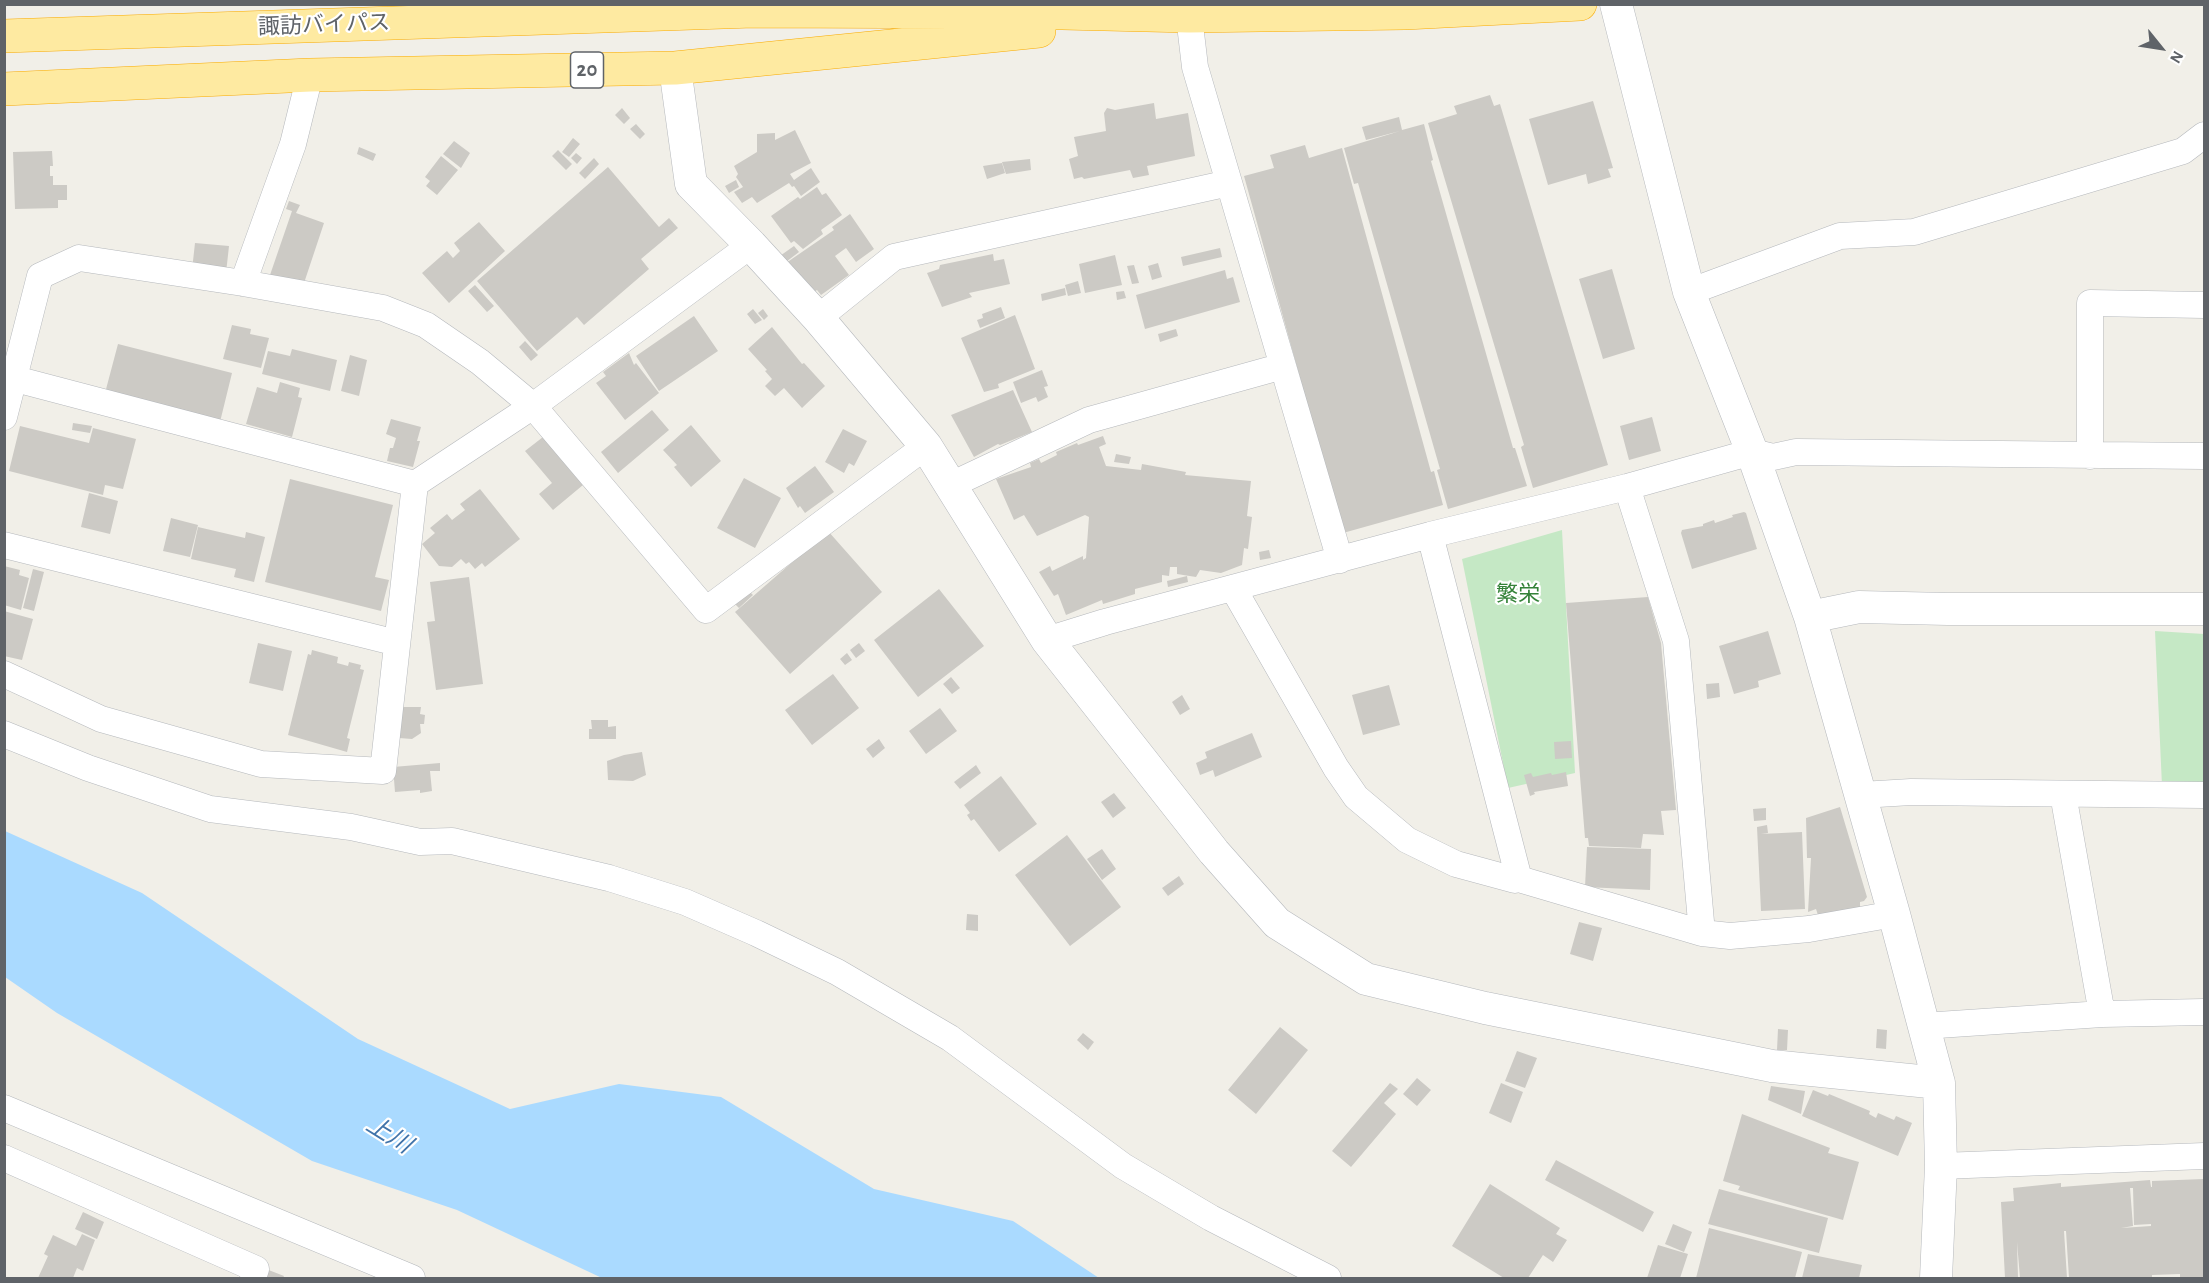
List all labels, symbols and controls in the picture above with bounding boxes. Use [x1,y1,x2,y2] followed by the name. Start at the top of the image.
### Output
[258,10,390,40] street label: 諏訪バイパス
[2131,18,2191,78] north arrow
[2167,48,2186,66] text: N
[570,52,604,88] road number: 20
[1496,581,1540,607] park label: 繁栄
[361,1110,417,1160] water label: 上川

